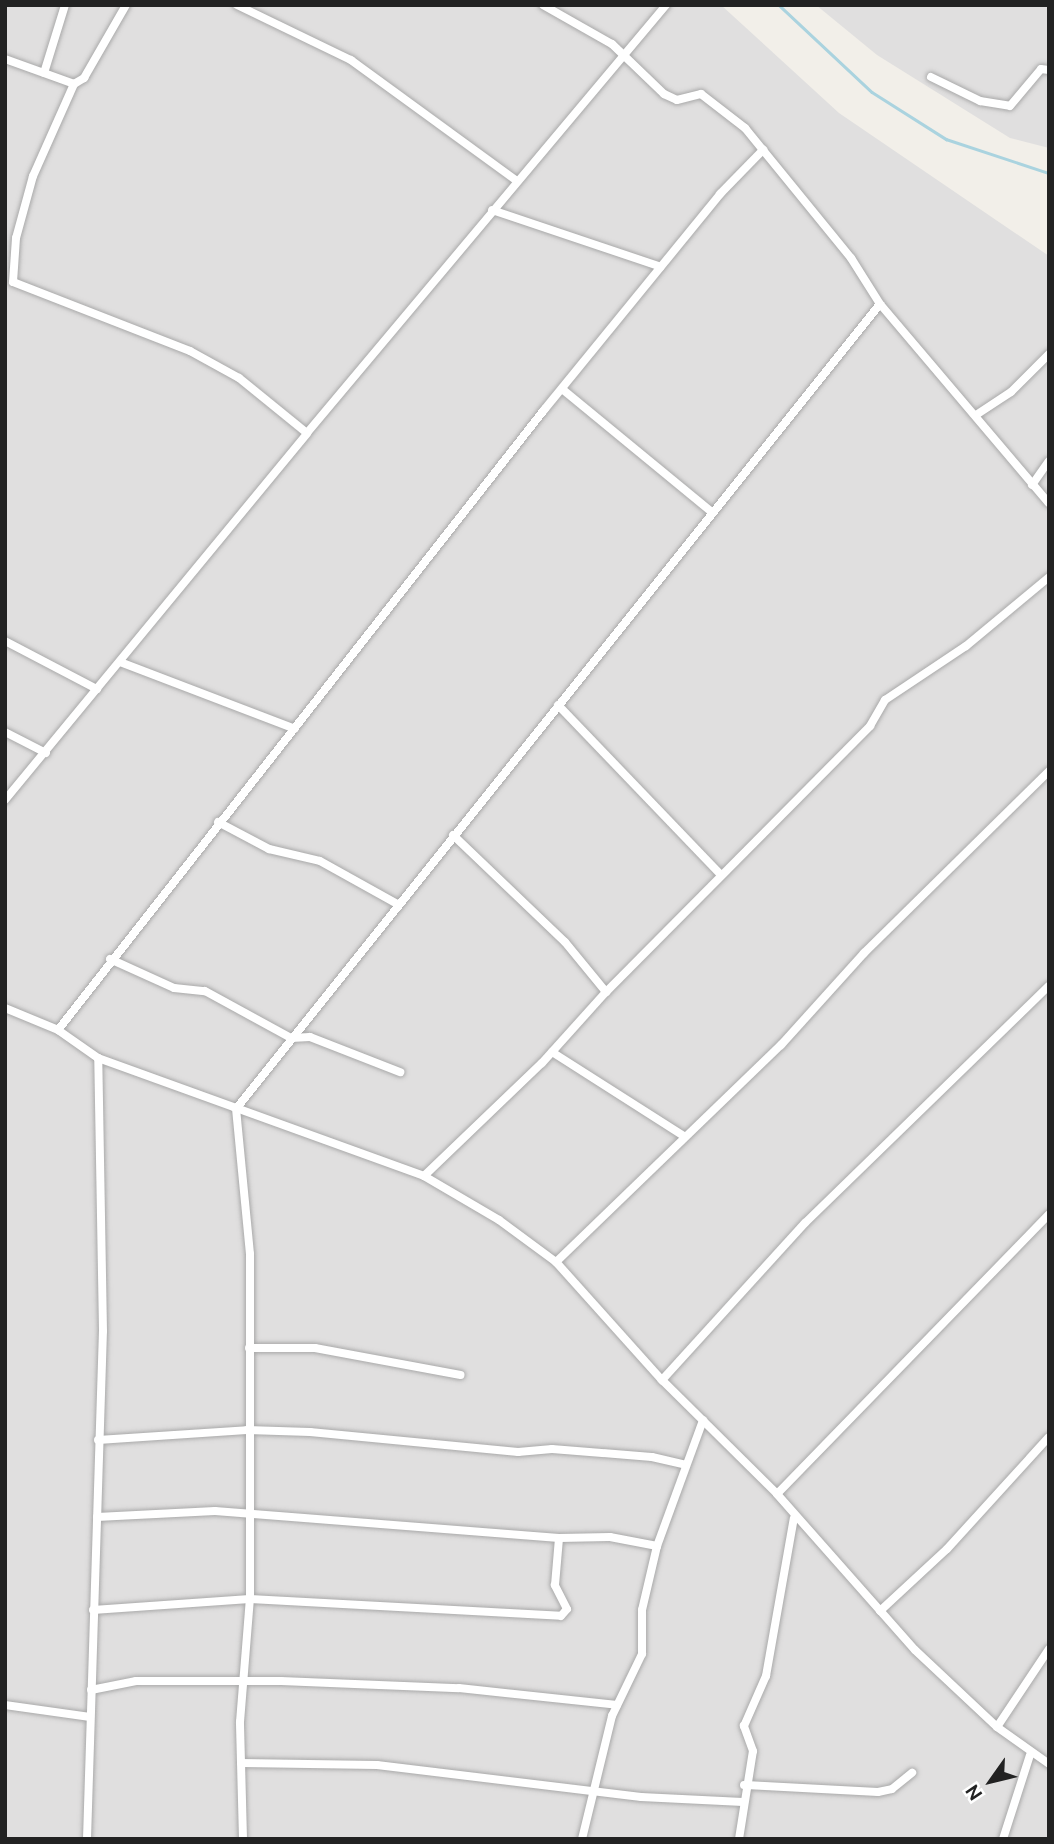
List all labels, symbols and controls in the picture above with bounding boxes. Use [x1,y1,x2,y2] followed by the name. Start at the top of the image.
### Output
[956,1746,1026,1816] north arrow
[961,1781,987,1805] text: N

